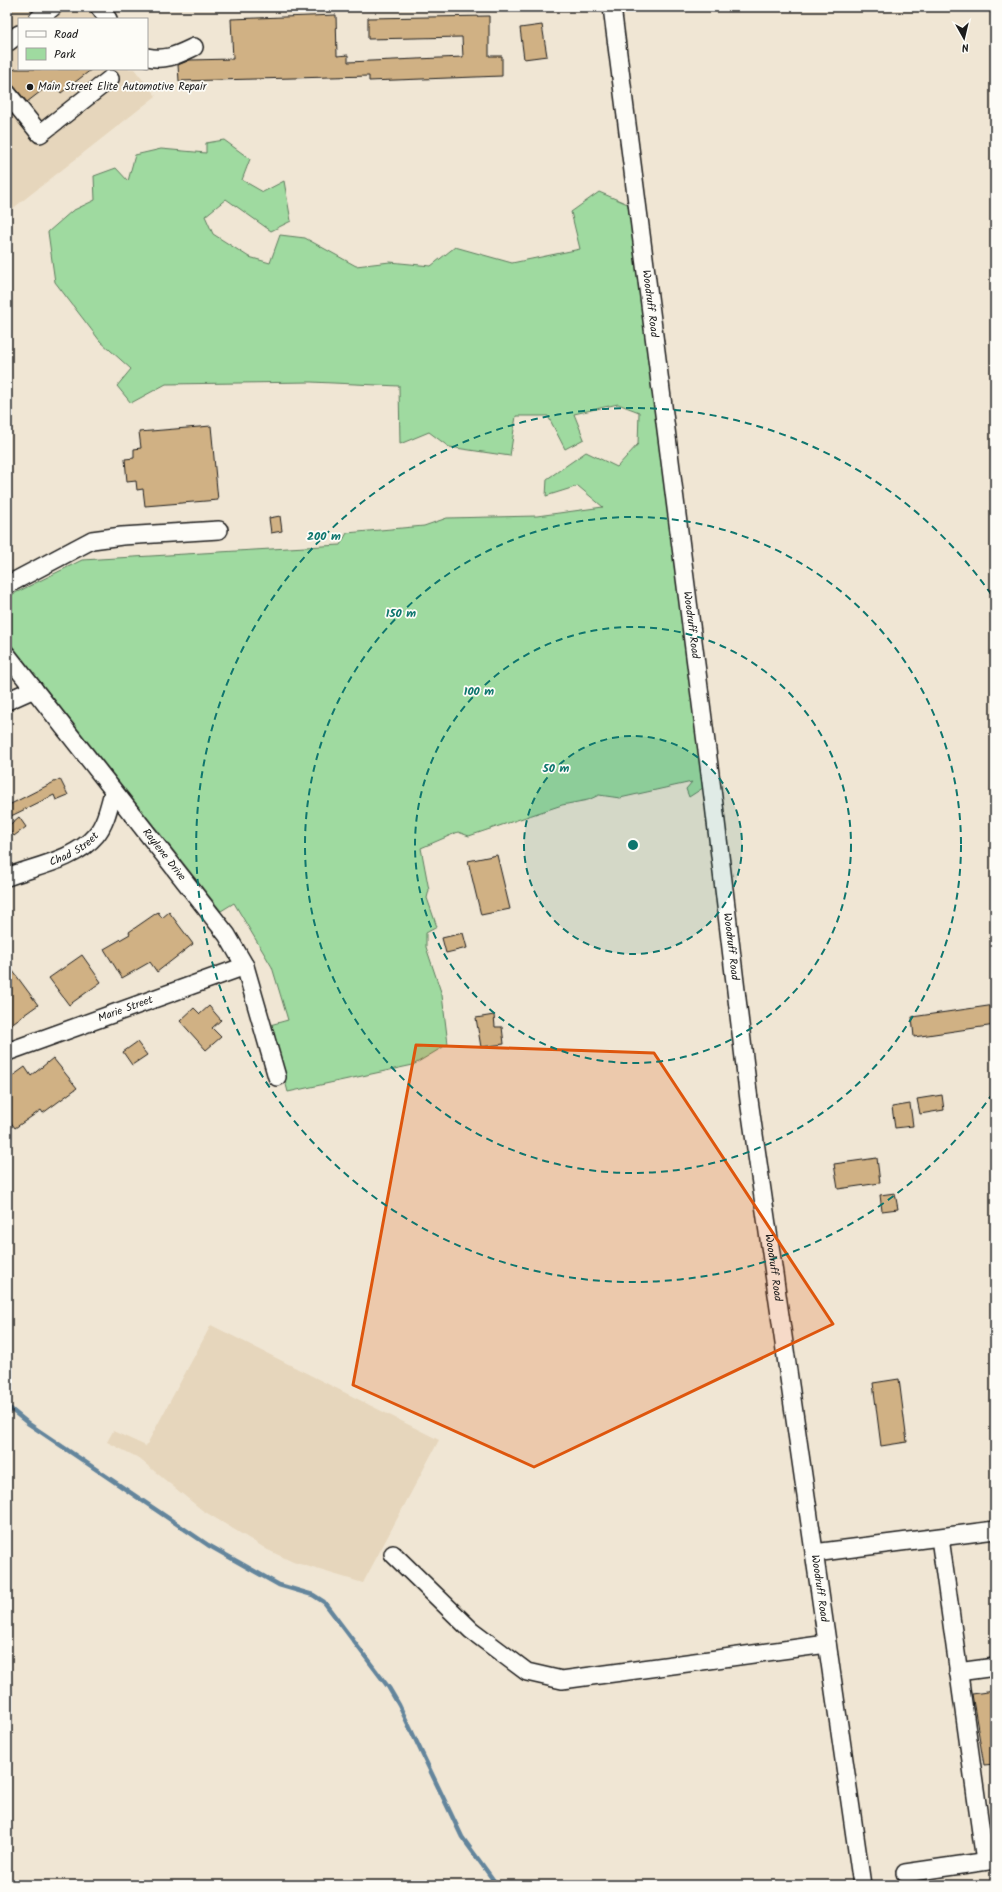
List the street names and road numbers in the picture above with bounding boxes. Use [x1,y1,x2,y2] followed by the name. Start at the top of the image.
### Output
[637,269,663,339] street label: Woodruff Road
[678,590,704,660] street label: Woodruff Road
[137,825,190,885] street label: Raylene Drive
[47,828,104,871] street label: Chad Street
[718,912,744,982] street label: Woodruff Road
[95,991,156,1027] street label: Marie Street
[759,1233,787,1303] street label: Woodruff Road
[806,1554,833,1624] street label: Woodruff Road

